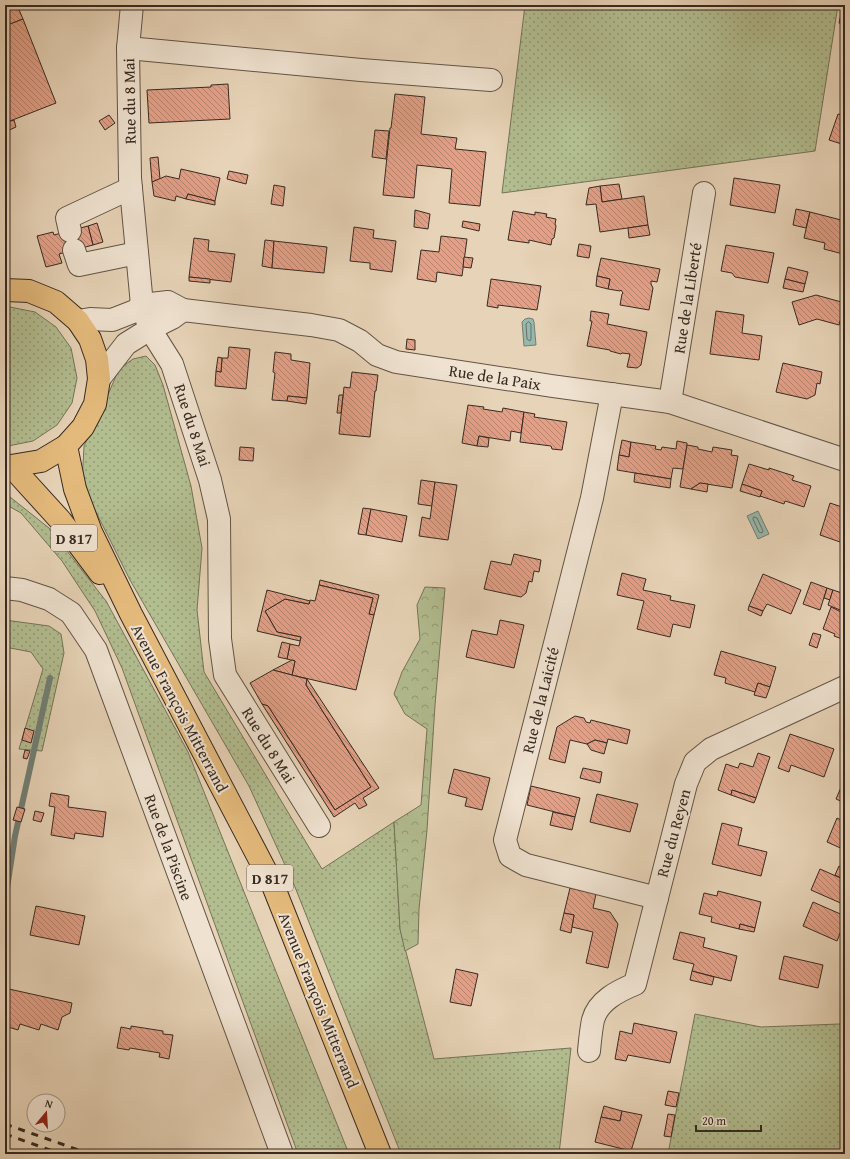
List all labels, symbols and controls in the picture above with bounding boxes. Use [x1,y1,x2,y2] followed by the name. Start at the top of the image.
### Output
[116,57,142,144] street label: Rue du 8 Mai
[666,241,708,355] street label: Rue de la Liberté
[447,358,544,396] street label: Rue de la Paix
[168,380,218,470] street label: Rue du 8 Mai
[51,525,97,551] road number: D 817
[125,620,235,797] street label: Avenue François Mitterrand
[515,644,565,756] street label: Rue de la Laicité
[236,702,302,788] street label: Rue du 8 Mai
[650,786,696,880] street label: Rue du Reyen
[139,790,199,904] street label: Rue de la Piscine
[247,865,293,891] road number: D 817
[273,909,365,1092] street label: Avenue François Mitterrand
[26,1093,66,1133] north arrow
[43,1095,56,1112] text: N
[696,1107,761,1133] scale bar
[702,1112,726,1129] text: 20 m

